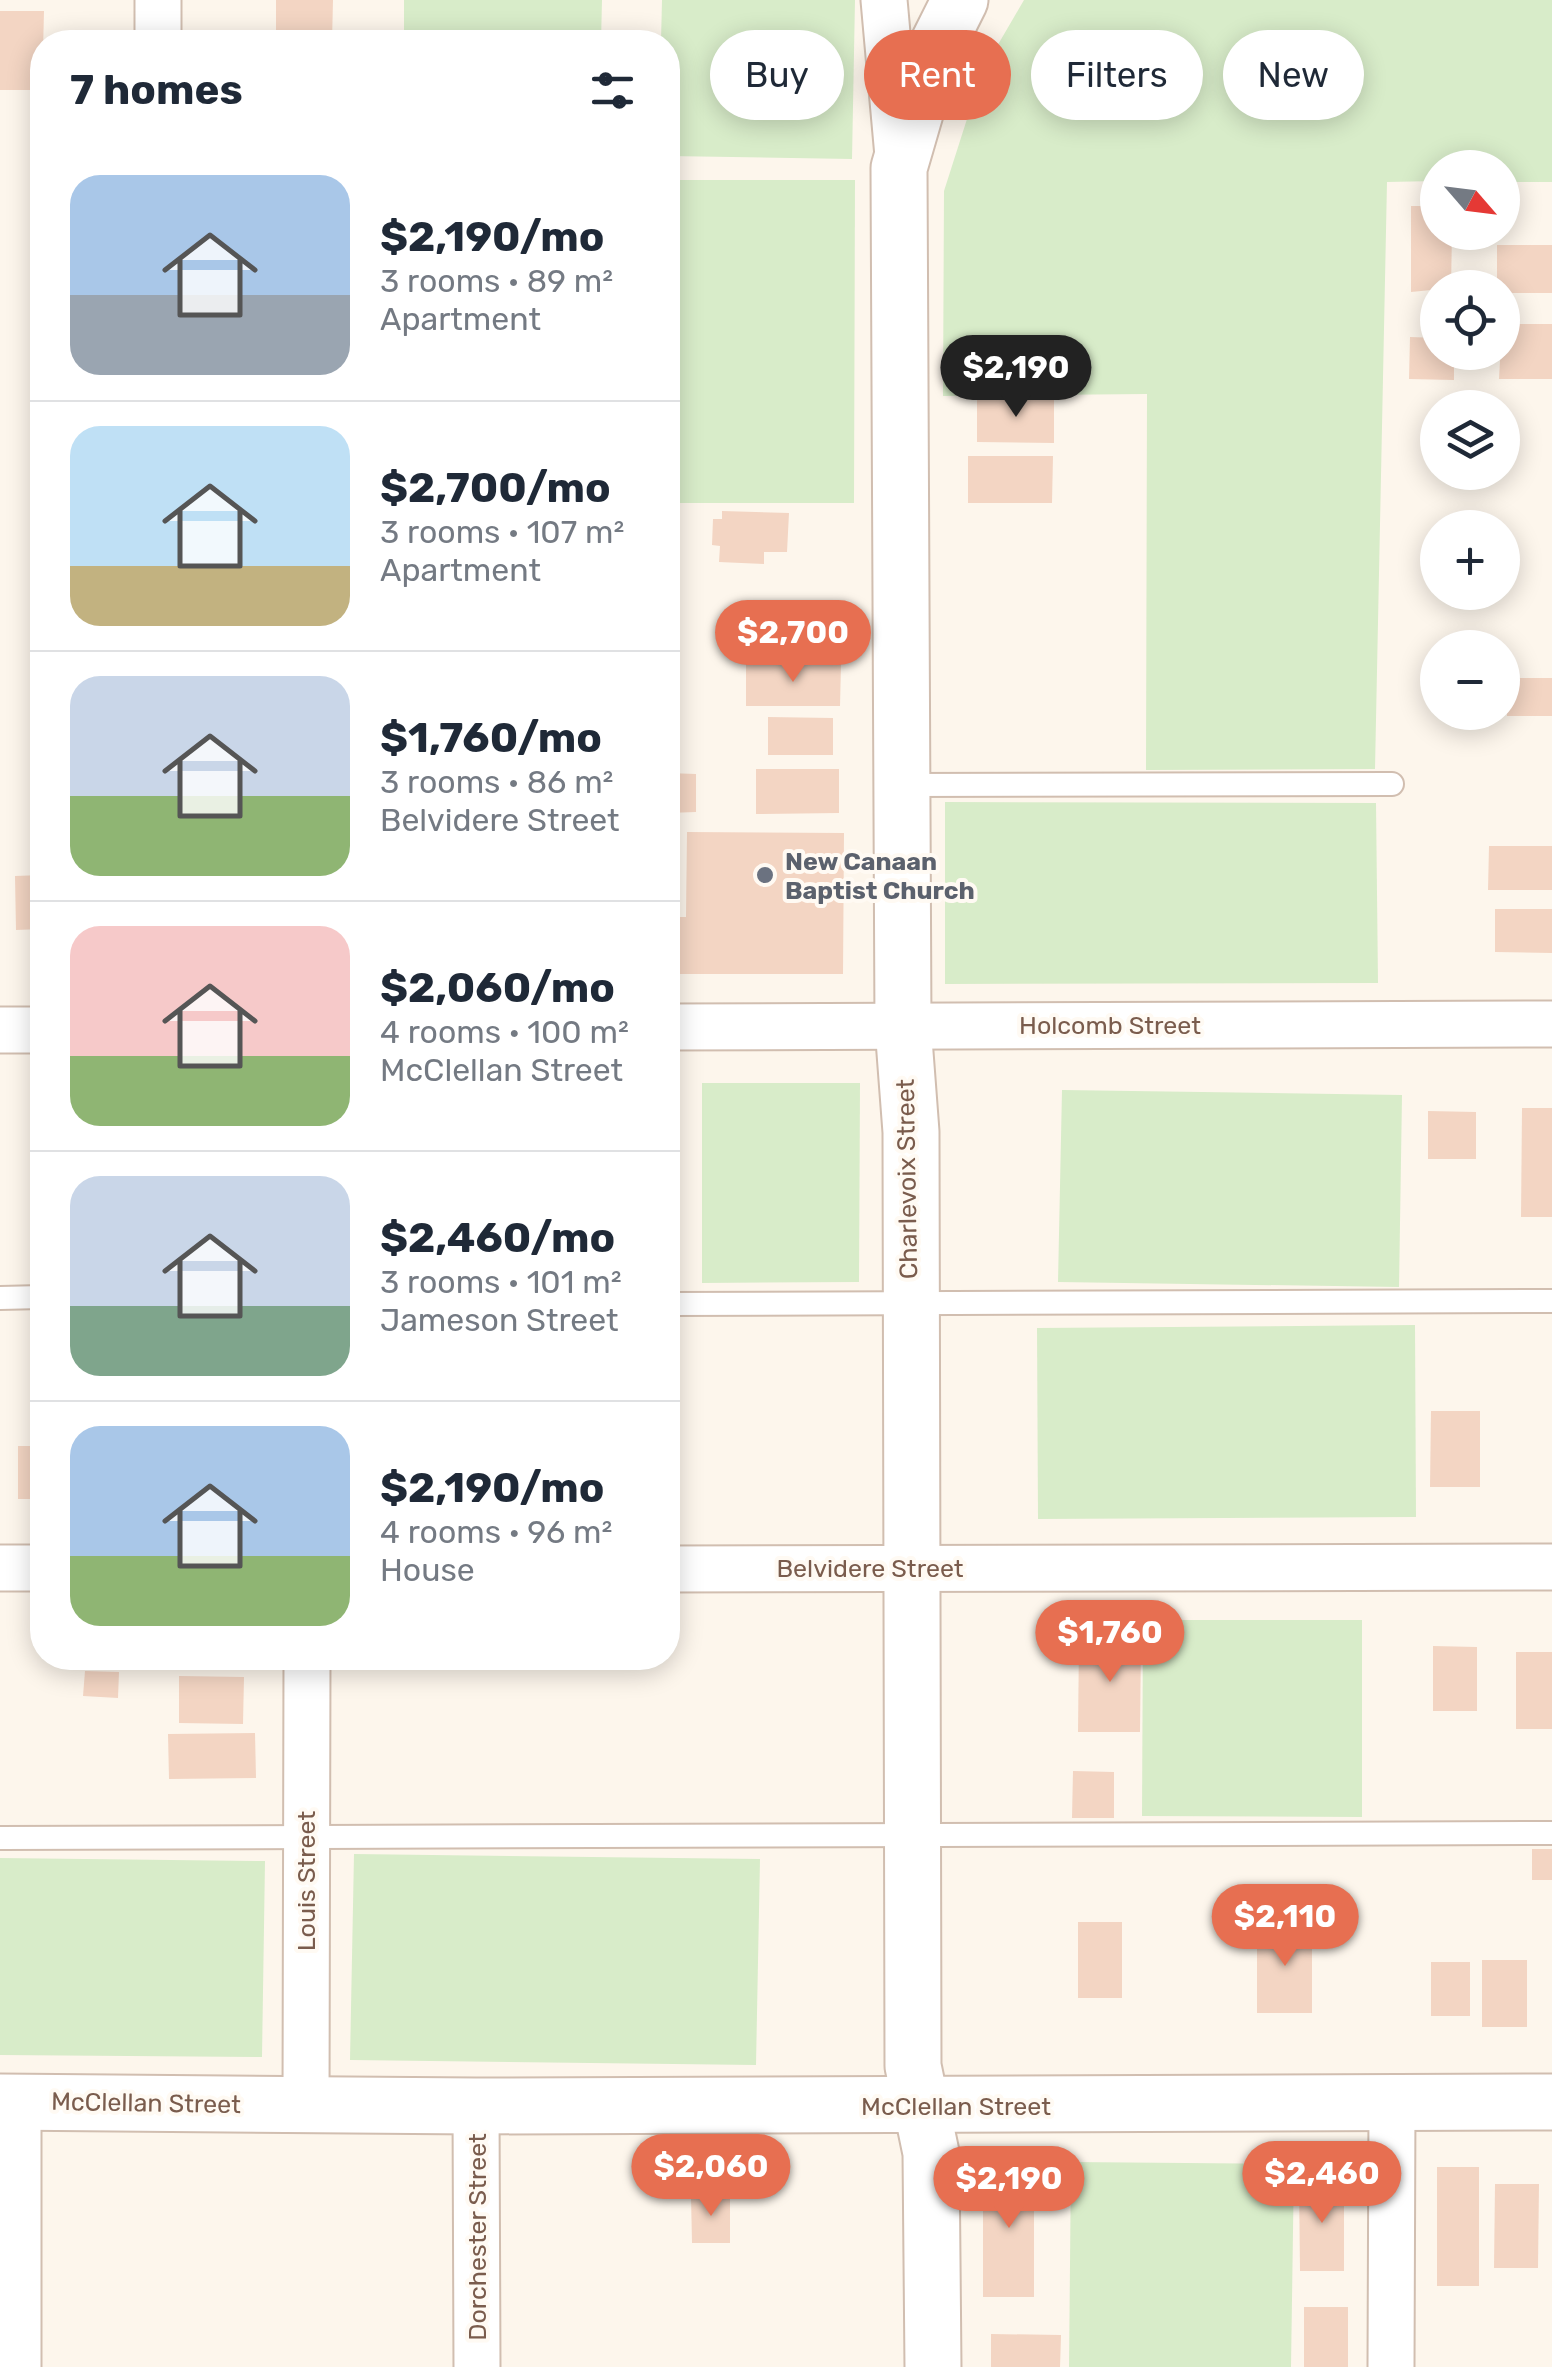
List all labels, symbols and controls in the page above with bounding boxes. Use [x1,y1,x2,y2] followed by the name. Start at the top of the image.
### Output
[710,30,844,120] chip: Buy
[864,30,1011,120] chip: Rent
[1031,30,1203,120] chip: Filters
[1223,30,1364,120] chip: New
[585,63,640,118] icon: filters
[70,65,243,115] text: 7 homes
[1420,150,1520,250] north arrow
[1420,150,1520,730] map controls
[380,212,604,262] text: $2,190/mo
[150,215,270,335] icon: home
[380,262,613,300] text: 3 rooms · 89 m²
[1420,270,1520,370] button: locate
[380,300,541,338] text: Apartment
[935,335,1097,420] pin: $2,190
[962,348,1070,386] text: $2,190
[1420,390,1520,490] button: layers
[380,463,611,513] text: $2,700/mo
[150,466,270,586] icon: home
[1420,510,1520,610] button: +
[380,513,624,551] text: 3 rooms · 107 m²
[380,551,541,589] text: Apartment
[712,600,874,685] pin: $2,700
[737,613,849,651] text: $2,700
[1420,630,1520,730] button: −
[380,713,602,763] text: $1,760/mo
[150,716,270,836] icon: home
[380,763,614,801] text: 3 rooms · 86 m²
[380,801,620,839] text: Belvidere Street
[785,847,975,905] place label: New Canaan Baptist Church
[754,864,776,886] marker: New Canaan Baptist Church
[380,963,615,1013] text: $2,060/mo
[150,966,270,1086] icon: home
[1019,1011,1201,1040] street label: Holcomb Street
[380,1013,629,1051] text: 4 rooms · 100 m²
[380,1051,623,1089] text: McClellan Street
[891,1078,923,1279] street label: Charlevoix Street
[380,1213,615,1263] text: $2,460/mo
[150,1216,270,1336] icon: home
[380,1263,622,1301] text: 3 rooms · 101 m²
[380,1301,619,1339] text: Jameson Street
[380,1463,604,1513] text: $2,190/mo
[150,1466,270,1586] icon: home
[380,1513,612,1551] text: 4 rooms · 96 m²
[380,1551,475,1589] text: House
[776,1554,964,1583] street label: Belvidere Street
[1029,1600,1191,1685] pin: $1,760
[1057,1613,1163,1651] text: $1,760
[292,1811,321,1951] street label: Louis Street
[1204,1884,1366,1969] pin: $2,110
[1234,1897,1336,1935] text: $2,110
[51,2087,241,2119] street label: McClellan Street
[861,2092,1051,2121] street label: McClellan Street
[463,2133,492,2341] street label: Dorchester Street
[630,2134,792,2219] pin: $2,060
[1241,2141,1403,2226] pin: $2,460
[928,2146,1090,2231] pin: $2,190
[653,2147,769,2185] text: $2,060
[1264,2154,1380,2192] text: $2,460
[955,2159,1063,2197] text: $2,190

